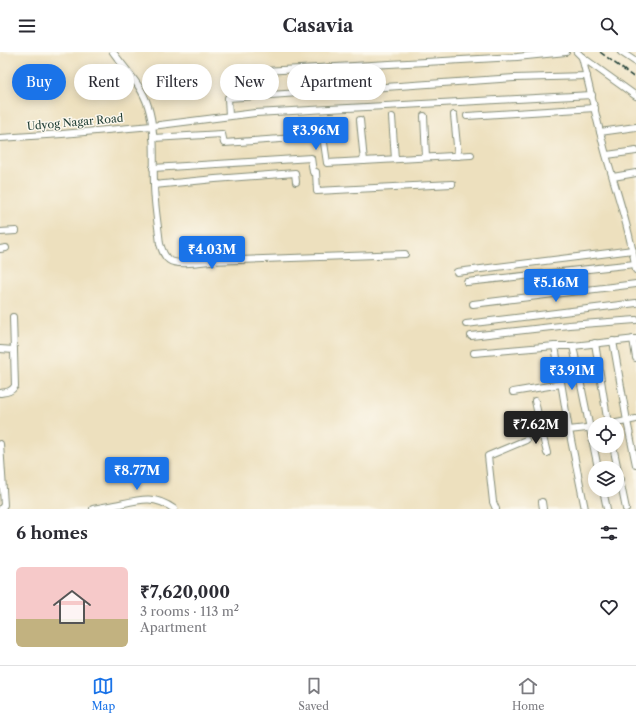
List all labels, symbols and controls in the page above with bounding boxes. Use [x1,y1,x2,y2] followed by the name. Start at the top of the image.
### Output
[16,15,38,37] icon: menu
[282,15,354,37] text: Casavia
[598,15,620,37] icon: search
[12,64,66,100] chip: Buy
[74,64,134,100] chip: Rent
[142,64,212,100] chip: Filters
[220,64,279,100] chip: New
[287,64,386,100] chip: Apartment
[26,111,124,133] street label: Udyog Nagar Road
[283,117,349,151] pin: ₹3.96M
[292,122,340,138] text: ₹3.96M
[179,236,245,270] pin: ₹4.03M
[188,241,236,257] text: ₹4.03M
[523,269,589,303] pin: ₹5.16M
[533,274,579,290] text: ₹5.16M
[539,357,605,391] pin: ₹3.91M
[549,362,595,378] text: ₹3.91M
[503,411,569,445] pin: ₹7.62M
[513,416,559,432] text: ₹7.62M
[588,417,624,497] map controls
[588,417,624,453] button: locate
[104,457,170,491] pin: ₹8.77M
[588,461,624,497] button: layers
[114,462,160,478] text: ₹8.77M
[598,522,620,544] icon: filters
[16,523,88,543] text: 6 homes
[140,582,230,602] text: ₹7,620,000
[48,583,96,631] icon: home
[598,596,620,618] icon: heart
[140,603,239,619] text: 3 rooms · 113 m²
[140,619,207,635] text: Apartment
[92,675,115,713] tab: Map
[298,675,329,713] tab: Saved
[512,675,544,713] tab: Home

